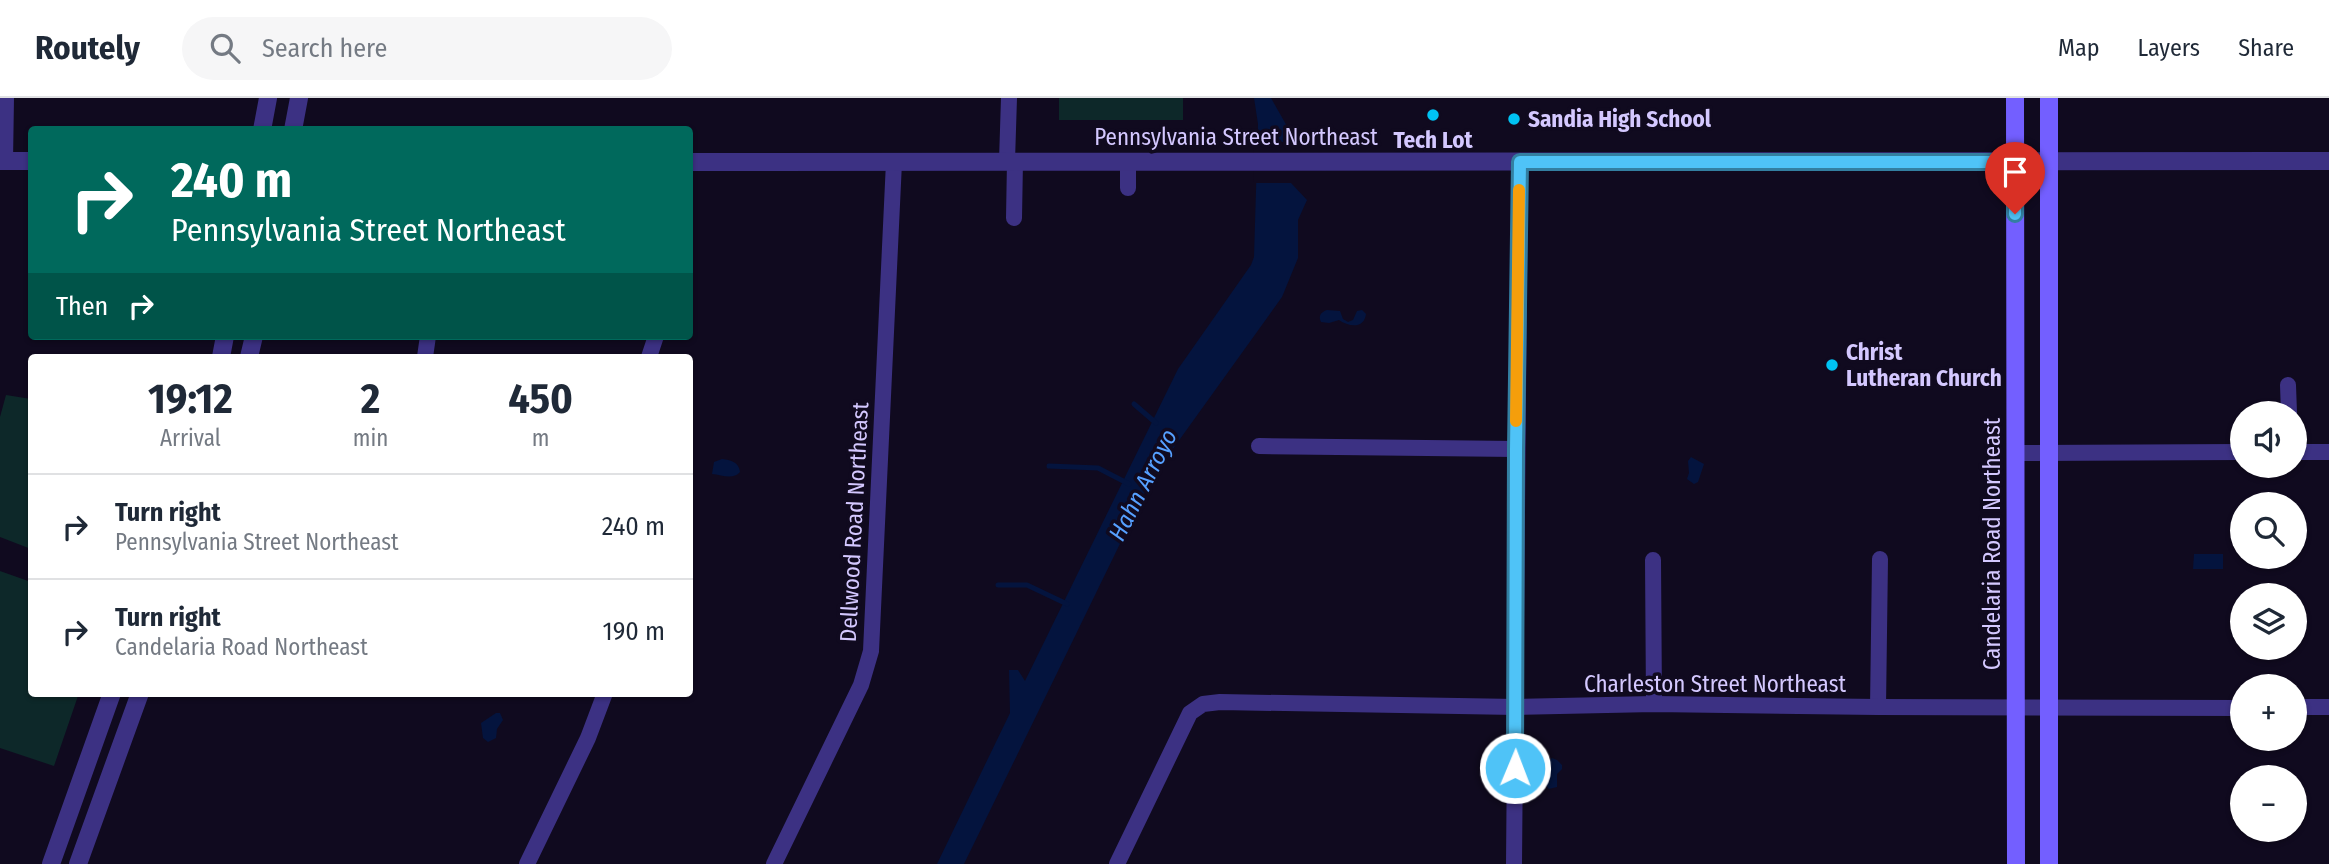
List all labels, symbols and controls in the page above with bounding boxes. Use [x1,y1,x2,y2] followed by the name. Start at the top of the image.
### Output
[182,17,672,80] search box
[35,28,140,68] text: Routely
[206,29,244,67] icon: search
[262,33,387,64] text: Search here
[2058,34,2100,62] text: Map
[2138,34,2200,62] text: Layers
[2238,34,2294,62] text: Share
[1528,105,1712,133] place label: Sandia High School
[1425,107,1441,123] marker: Tech Lot
[1506,111,1522,127] marker: Sandia High School
[1094,123,1378,151] street label: Pennsylvania Street Northeast
[1393,126,1473,154] place label: Tech Lot
[1985,142,2045,214] pin
[171,151,292,210] text: 240 m
[1996,153,2034,191] icon: arrive
[56,154,147,245] icon: right
[171,211,566,249] text: Pennsylvania Street Northeast
[122,287,160,325] icon: right
[56,291,108,322] text: Then
[1846,338,2002,392] place label: Christ Lutheran Church
[1824,357,1840,373] marker: Christ Lutheran Church
[148,374,233,424] text: 19:12
[361,374,380,424] text: 2
[508,374,573,424] text: 450
[834,401,874,643] street label: Dellwood Road Northeast
[2230,401,2307,842] map controls
[2230,401,2307,478] button: sound
[1978,417,2006,670] street label: Candelaria Road Northeast
[160,424,221,452] text: Arrival
[353,424,388,452] text: min
[532,424,550,452] text: m
[1103,424,1183,546] water label: Hahn Arroyo
[2230,492,2307,569] button: search
[115,497,221,528] text: Turn right
[56,508,94,546] icon: right
[602,511,665,542] text: 240 m
[115,528,399,556] text: Pennsylvania Street Northeast
[2230,583,2307,660] button: layers
[115,602,221,633] text: Turn right
[56,613,94,651] icon: right
[603,616,665,647] text: 190 m
[115,633,368,661] text: Candelaria Road Northeast
[1584,670,1847,698] street label: Charleston Street Northeast
[2230,674,2307,751] button: +
[1478,731,1552,805] position arrow
[2230,765,2307,842] button: −

